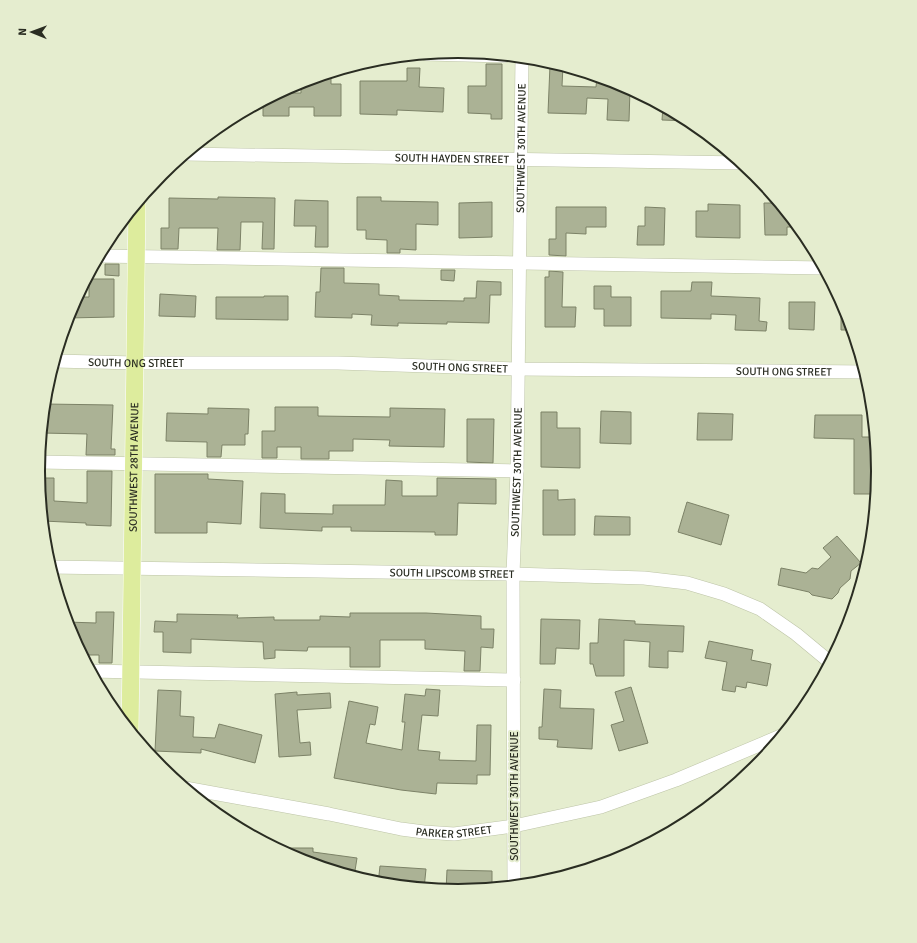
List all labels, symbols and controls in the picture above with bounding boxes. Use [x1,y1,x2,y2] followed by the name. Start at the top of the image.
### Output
[12,12,52,52] north arrow
[16,28,29,36] text: N
[514,83,529,213] street label: SOUTHWEST 30TH AVENUE
[395,151,510,166] street label: SOUTH HAYDEN STREET
[88,356,185,370] street label: SOUTH ONG STREET
[412,359,509,376] street label: SOUTH ONG STREET
[736,365,832,379] street label: SOUTH ONG STREET
[127,402,141,532] street label: SOUTHWEST 28TH AVENUE
[508,407,525,537] street label: SOUTHWEST 30TH AVENUE
[390,566,515,581] street label: SOUTH LIPSCOMB STREET
[508,731,521,861] street label: SOUTHWEST 30TH AVENUE
[415,823,493,841] street label: PARKER STREET

